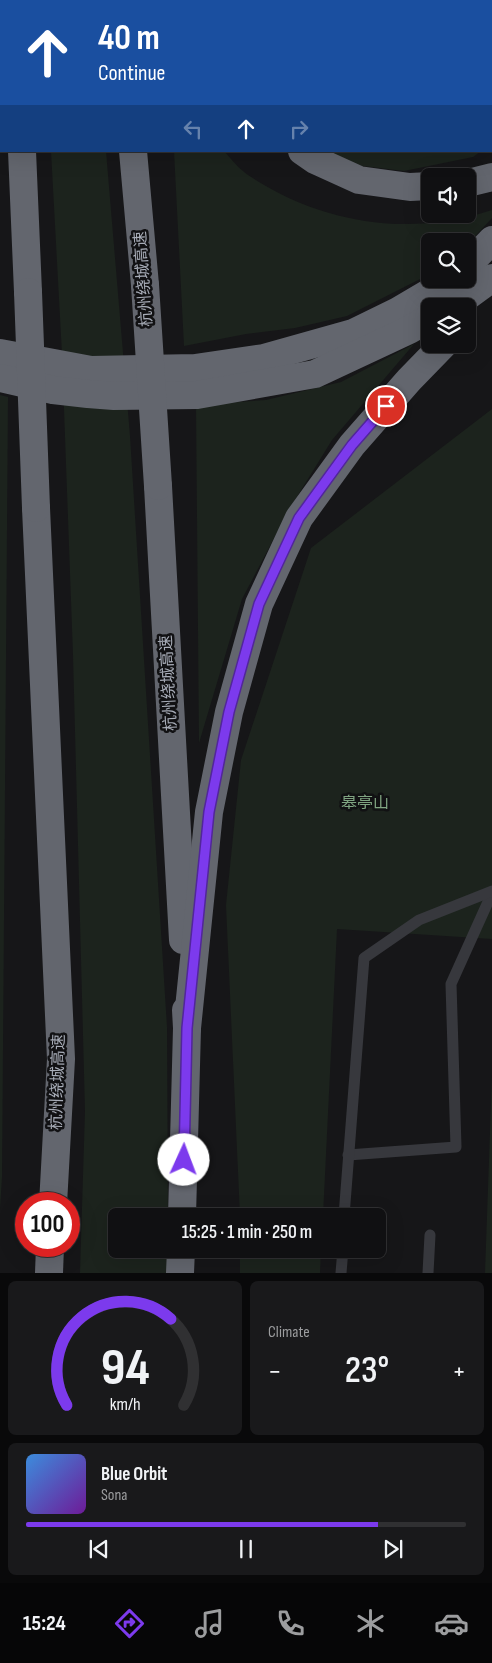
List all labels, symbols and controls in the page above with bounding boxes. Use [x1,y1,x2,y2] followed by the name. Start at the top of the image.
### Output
[98,17,160,60] text: 40 m
[15,20,80,85] icon: ahead
[98,60,165,87] text: Continue
[179,115,207,143] icon: left
[232,115,260,143] icon: ahead
[285,115,313,143] icon: right
[421,168,476,353] map controls
[421,168,476,223] button: sound
[131,230,157,328] street label: 杭州绕城高速
[421,233,476,288] button: search
[421,298,476,353] button: layers
[365,385,407,427] pin
[372,392,400,420] icon: arrive
[157,635,181,731] street label: 杭州绕城高速
[341,794,389,813] park label: 皋亭山
[47,1034,69,1130] street label: 杭州绕城高速
[157,1133,209,1185] position arrow
[15,1192,80,1257] speed limit sign: 100
[182,1221,312,1244] text: 15:25 · 1 min · 250 m
[268,1323,310,1342] text: Climate
[101,1337,149,1400] text: 94
[345,1348,389,1393] text: 23°
[268,1355,282,1388] text: −
[452,1355,466,1388] text: +
[110,1394,140,1415] text: km/h
[101,1463,167,1486] text: Blue Orbit
[101,1486,128,1505] text: Sona
[85,1535,113,1563] icon: previous
[232,1535,260,1563] icon: pause
[379,1535,407,1563] icon: next
[112,1606,147,1641] icon: directions
[192,1606,227,1641] icon: music
[273,1606,308,1641] icon: phone
[353,1606,388,1641] icon: climate
[434,1606,469,1641] icon: car
[23,1610,66,1637] text: 15:24

